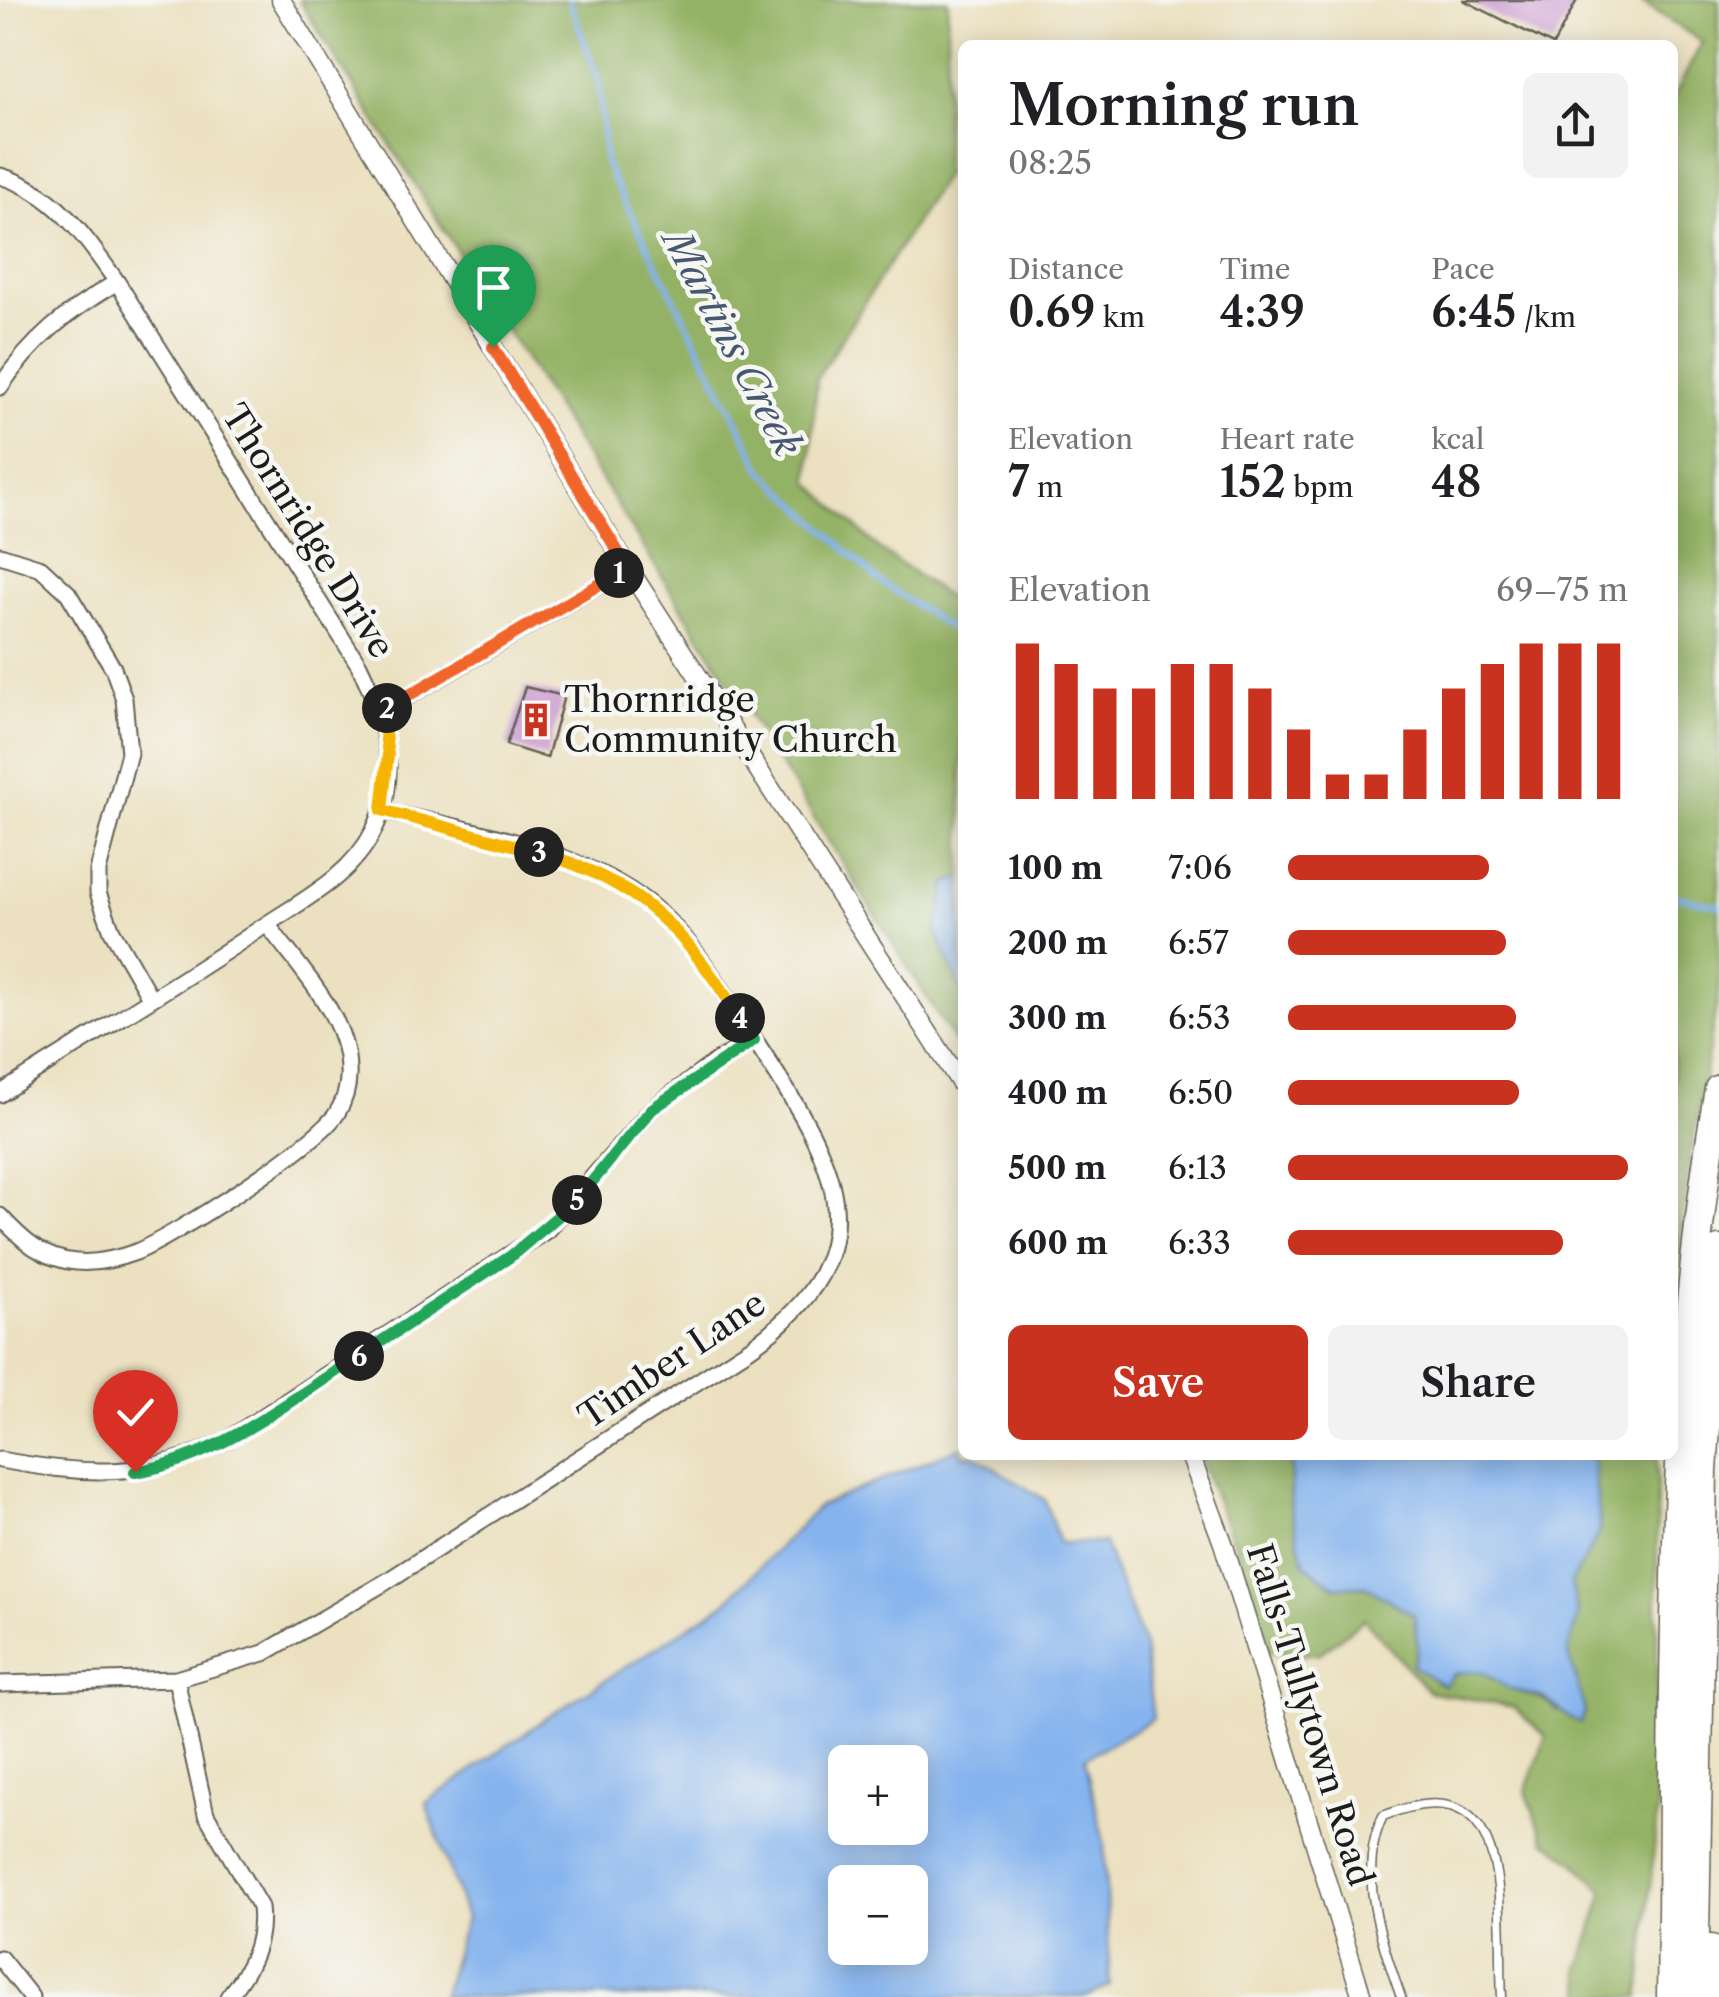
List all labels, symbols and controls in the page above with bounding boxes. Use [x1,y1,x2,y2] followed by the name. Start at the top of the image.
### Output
[1008,72,1359,139] text: Morning run
[1523,73,1628,178] button: share
[1008,143,1092,182] text: 08:25
[651,218,812,464] water label: Martins Creek
[451,245,536,348] pin
[1008,252,1124,286] text: Distance
[1220,252,1290,286] text: Time
[1431,252,1495,286] text: Pace
[466,260,521,315] icon: arrive
[1008,286,1095,338] text: 0.69
[1220,286,1305,338] text: 4:39
[1431,286,1516,338] text: 6:45
[1095,300,1145,334] text: km
[1516,300,1576,334] text: /km
[213,396,404,666] street label: Thornridge Drive
[1008,422,1133,456] text: Elevation
[1220,422,1355,456] text: Heart rate
[1431,422,1484,456] text: kcal
[1008,456,1030,508] text: 7
[1220,456,1286,508] text: 152
[1431,456,1482,508] text: 48
[1030,470,1063,504] text: m
[1286,470,1354,504] text: bpm
[594,548,644,598] pin: 1
[613,556,625,590] text: 1
[1008,570,1151,609] text: Elevation
[1496,570,1628,609] text: 69–75 m
[564,678,897,761] place label: Thornridge Community Church
[362,683,412,733] pin: 2
[379,691,395,725] text: 2
[517,701,555,739] building icon: Thornridge Community Church
[514,827,564,877] pin: 3
[531,835,547,869] text: 3
[1008,848,1103,887] text: 100 m
[1168,848,1232,887] text: 7:06
[1008,923,1108,962] text: 200 m
[1168,923,1229,962] text: 6:57
[715,993,765,1043] pin: 4
[1008,998,1107,1037] text: 300 m
[1168,998,1231,1037] text: 6:53
[732,1001,748,1035] text: 4
[1008,1073,1108,1112] text: 400 m
[1168,1073,1233,1112] text: 6:50
[1008,1148,1106,1187] text: 500 m
[1168,1148,1227,1187] text: 6:13
[552,1175,602,1225] pin: 5
[569,1183,585,1217] text: 5
[1008,1223,1108,1262] text: 600 m
[1168,1223,1231,1262] text: 6:33
[570,1281,773,1438] street label: Timber Lane
[1008,1325,1308,1440] button: Save
[1328,1325,1628,1440] button: Share
[334,1331,384,1381] pin: 6
[351,1339,367,1373] text: 6
[93,1370,178,1473] pin
[108,1385,163,1440] icon: check
[1238,1539,1383,1891] street label: Falls-Tullytown Road
[828,1745,928,1965] map controls
[828,1745,928,1845] button: +
[828,1865,928,1965] button: −

